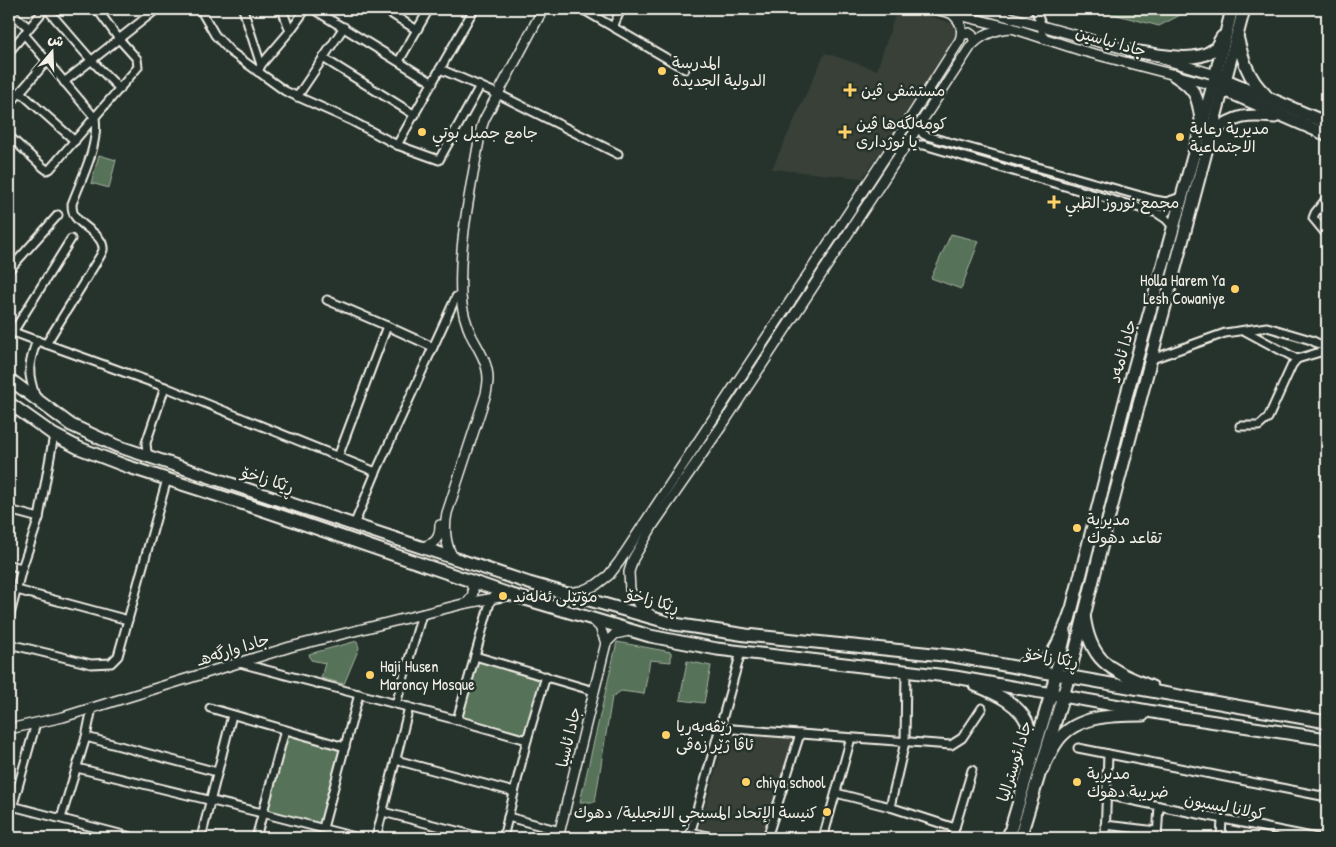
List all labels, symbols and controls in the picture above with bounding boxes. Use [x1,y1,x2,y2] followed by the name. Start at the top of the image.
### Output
[1073,20,1149,62] street label: جادا نیاسین
[28,28,78,78] north arrow
[46,28,67,51] text: ش
[672,51,766,91] place label: المدرسة الدولية الجديدة
[656,65,668,77] marker: المدرسة الدولية الجديدة
[861,79,945,101] place label: مستشفى ڤين
[843,83,857,97] marker: مستشفى ڤين
[856,112,947,152] place label: کومەلگەها ڤین یا نوژداری
[1190,117,1269,157] place label: مديرية رعاية الاجتماعية
[432,121,538,147] place label: جامع جميل بوتي
[838,125,852,139] marker: کومەلگەها ڤین یا نوژداری
[416,126,428,138] marker: جامع جميل بوتي
[1174,131,1186,143] marker: مديرية رعاية الاجتماعية
[1065,191,1179,217] place label: مجمع نوروز الطبي
[1047,195,1061,209] marker: مجمع نوروز الطبي
[1140,269,1226,309] place label: Holla Harem Ya Lesh Cowaniye
[1229,283,1241,295] marker: Holla Harem Ya Lesh Cowaniye
[1103,317,1141,385] street label: جادا ئامەد
[236,460,297,502] street label: ڕێکا زاخۆ
[1087,508,1162,548] place label: مديرية تقاعد دهوك
[1071,522,1083,534] marker: مديرية تقاعد دهوك
[621,582,682,621] street label: ڕێکا زاخۆ
[513,585,597,607] place label: مۆتێلی ئەلەند
[497,590,509,602] marker: مۆتێلی ئەلەند
[193,628,272,671] street label: جادا وارگه‌هـ
[1021,641,1080,676] street label: ڕێکا زاخۆ
[380,655,475,695] place label: Haji Husen Maroncy Mosque
[364,669,376,681] marker: Haji Husen Maroncy Mosque
[550,705,586,769] street label: جادا ئاسيا
[676,715,754,755] place label: رێڤەبەریا ئاڤا ژێر زەڤی
[991,718,1037,804] street label: جادا ئوسترالیا
[660,729,672,741] marker: رێڤەبەریا ئاڤا ژێر زەڤی
[1087,762,1169,802] place label: مديرية ضريبة دهوك
[756,771,826,793] place label: chiya school
[740,776,752,788] marker: chiya school
[1071,776,1083,788] marker: مديرية ضريبة دهوك
[1183,787,1267,825] street label: كولانا ليسبون
[574,801,817,827] place label: كنيسة الإتحاد المسيحي الانجيلية/ دهوك
[821,806,833,818] marker: كنيسة الإتحاد المسيحي الانجيلية/ دهوك

